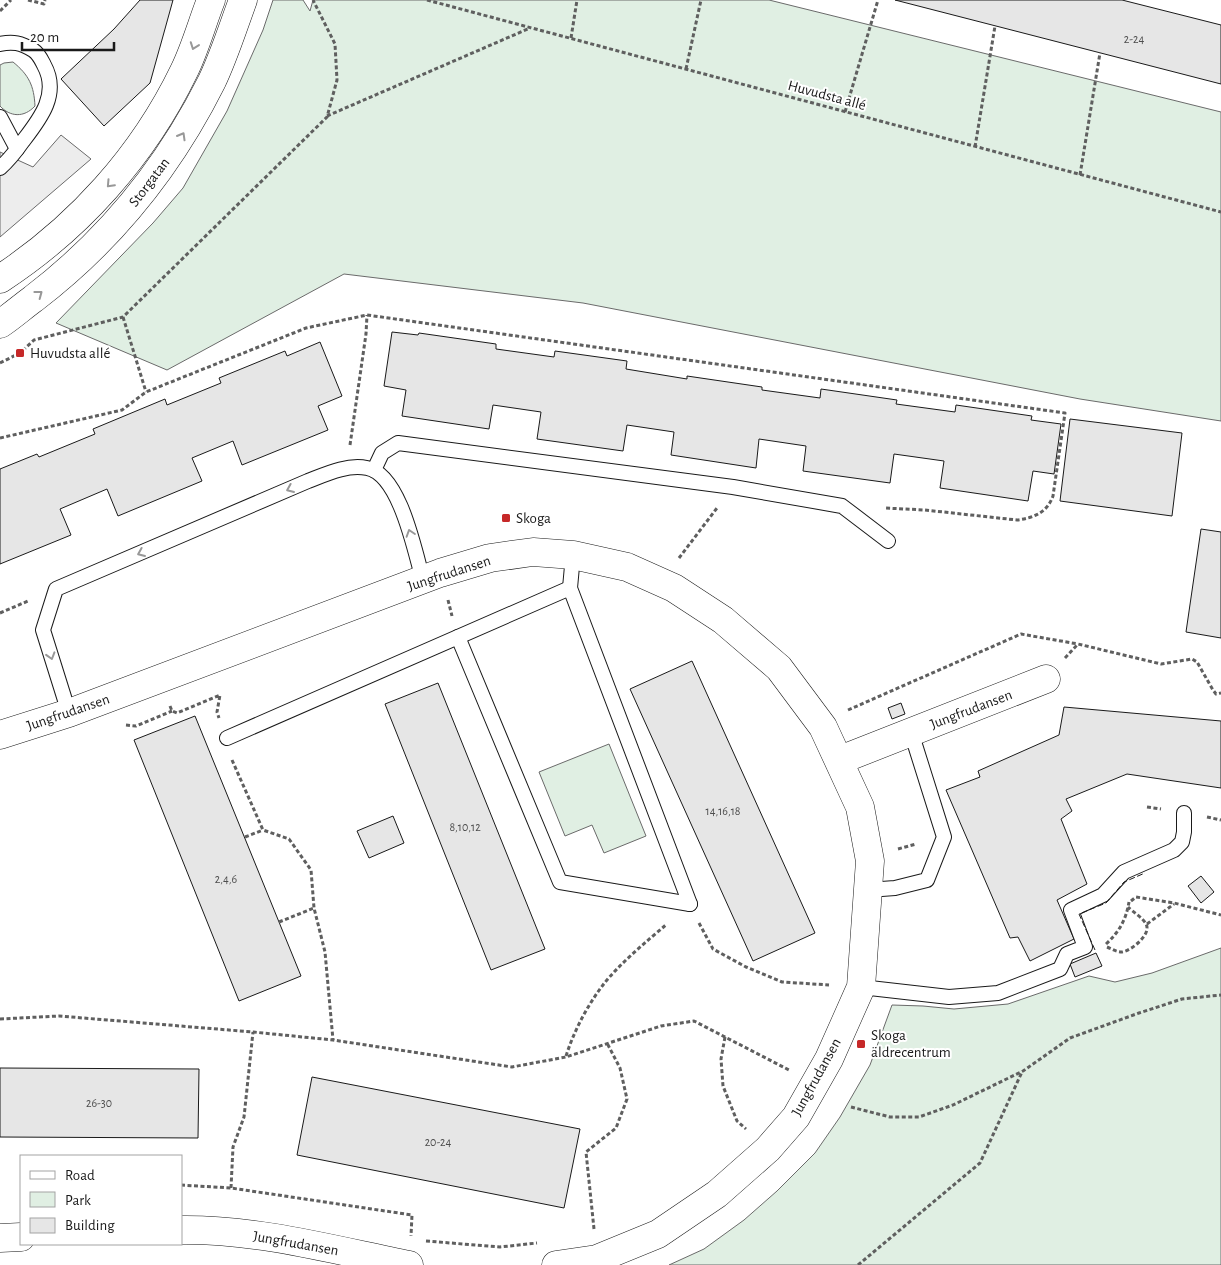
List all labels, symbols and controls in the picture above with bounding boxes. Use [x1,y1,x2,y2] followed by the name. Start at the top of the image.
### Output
[22,20,115,52] scale bar
[30,30,59,45] text: 20 m
[1124,33,1144,45] house number: 2-24
[190,41,200,49] one-way arrow
[786,78,868,113] street label: Huvudsta allé
[176,132,186,141] one-way arrow
[126,155,173,210] street label: Storgatan
[106,178,115,187] one-way arrow
[33,292,42,300] one-way arrow
[30,346,110,361] place label: Huvudsta allé
[14,347,26,359] marker: Huvudsta allé
[286,482,295,493] one-way arrow
[516,511,551,526] place label: Skoga
[500,512,512,524] marker: Skoga
[406,530,416,538] one-way arrow
[137,546,146,557] one-way arrow
[406,553,493,594] street label: Jungfrudansen
[46,652,56,660] one-way arrow
[928,687,1014,732] street label: Jungfrudansen
[25,691,112,734] street label: Jungfrudansen
[706,805,741,817] house number: 14,16,18
[449,821,481,833] house number: 8,10,12
[215,873,238,885] house number: 2,4,6
[871,1028,951,1060] place label: Skoga äldrecentrum
[789,1036,844,1119] street label: Jungfrudansen
[855,1038,867,1050] marker: Skoga äldrecentrum
[86,1097,112,1109] house number: 26-30
[425,1136,452,1148] house number: 20-24
[20,1155,182,1245] legend
[65,1168,95,1183] text: Road
[65,1193,91,1208] text: Park
[65,1218,115,1233] text: Building
[252,1229,340,1258] street label: Jungfrudansen

